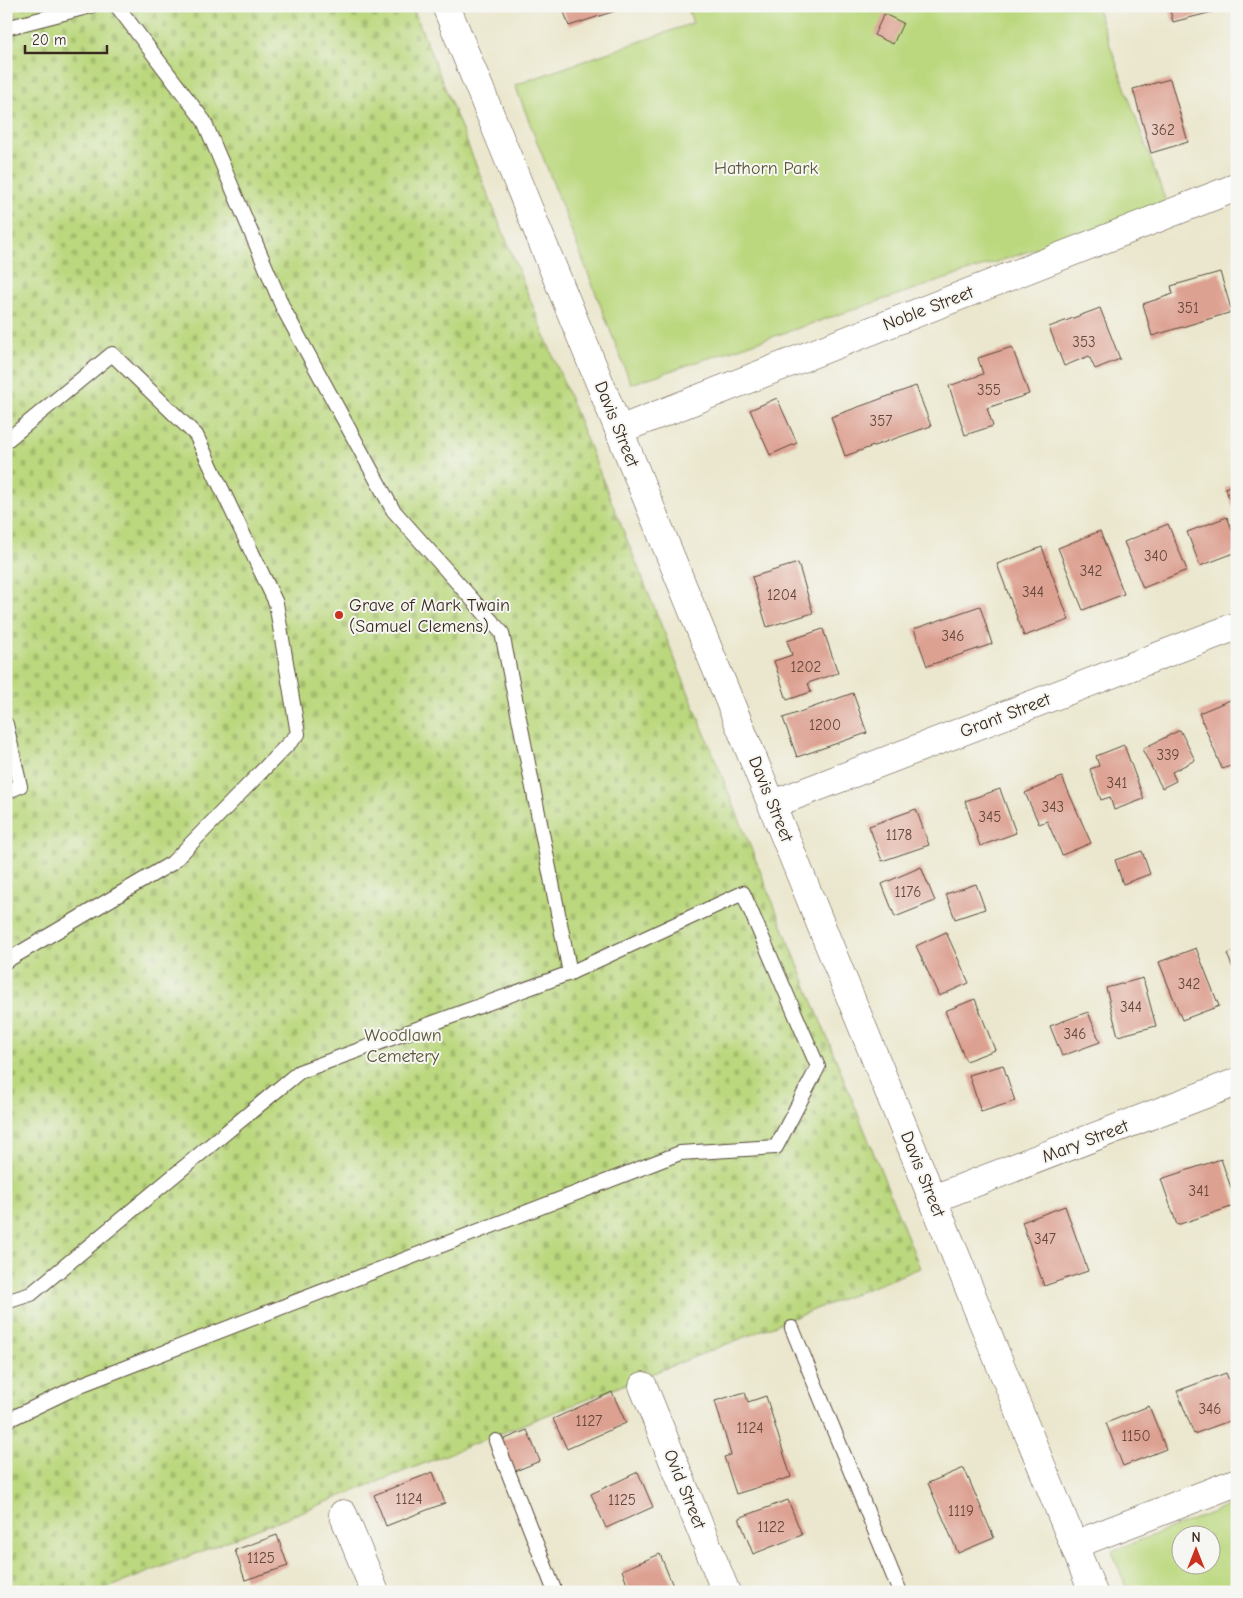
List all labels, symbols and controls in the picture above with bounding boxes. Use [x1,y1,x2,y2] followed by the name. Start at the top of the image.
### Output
[25,22,108,54] scale bar
[32,31,66,49] text: 20 m
[1151,121,1175,139] house number: 362
[714,158,818,179] park label: Hathorn Park
[880,281,977,335] street label: Noble Street
[1177,299,1199,317] house number: 351
[1072,333,1096,351] house number: 353
[590,378,644,471] street label: Davis Street
[977,381,1001,399] house number: 355
[870,412,892,430] house number: 357
[1144,547,1168,565] house number: 340
[1080,562,1102,580] house number: 342
[1022,583,1044,601] house number: 344
[767,586,797,604] house number: 1204
[349,595,510,637] place label: Grave of Mark Twain (Samuel Clemens)
[333,609,345,621] marker: Grave of Mark Twain (Samuel Clemens)
[942,627,964,645] house number: 346
[791,658,821,676] house number: 1202
[957,688,1054,742] street label: Grant Street
[809,716,841,734] house number: 1200
[1156,746,1180,764] house number: 339
[744,753,798,846] street label: Davis Street
[1107,774,1127,792] house number: 341
[1042,798,1064,816] house number: 343
[979,808,1001,826] house number: 345
[886,826,912,844] house number: 1178
[894,883,922,901] house number: 1176
[1178,975,1200,993] house number: 342
[1120,998,1142,1016] house number: 344
[364,1025,442,1067] park label: Woodlawn Cemetery
[1064,1025,1086,1043] house number: 346
[1039,1115,1132,1168] street label: Mary Street
[896,1128,950,1221] street label: Davis Street
[1189,1182,1209,1200] house number: 341
[1034,1230,1056,1248] house number: 347
[1199,1400,1221,1418] house number: 346
[576,1412,602,1430] house number: 1127
[737,1419,763,1437] house number: 1124
[1121,1427,1151,1445] house number: 1150
[659,1446,710,1533] street label: Ovid Street
[396,1490,422,1508] house number: 1124
[608,1491,636,1509] house number: 1125
[948,1502,974,1520] house number: 1119
[757,1518,785,1536] house number: 1122
[1170,1526,1220,1576] north arrow
[1191,1529,1201,1546] text: N
[247,1549,275,1567] house number: 1125

